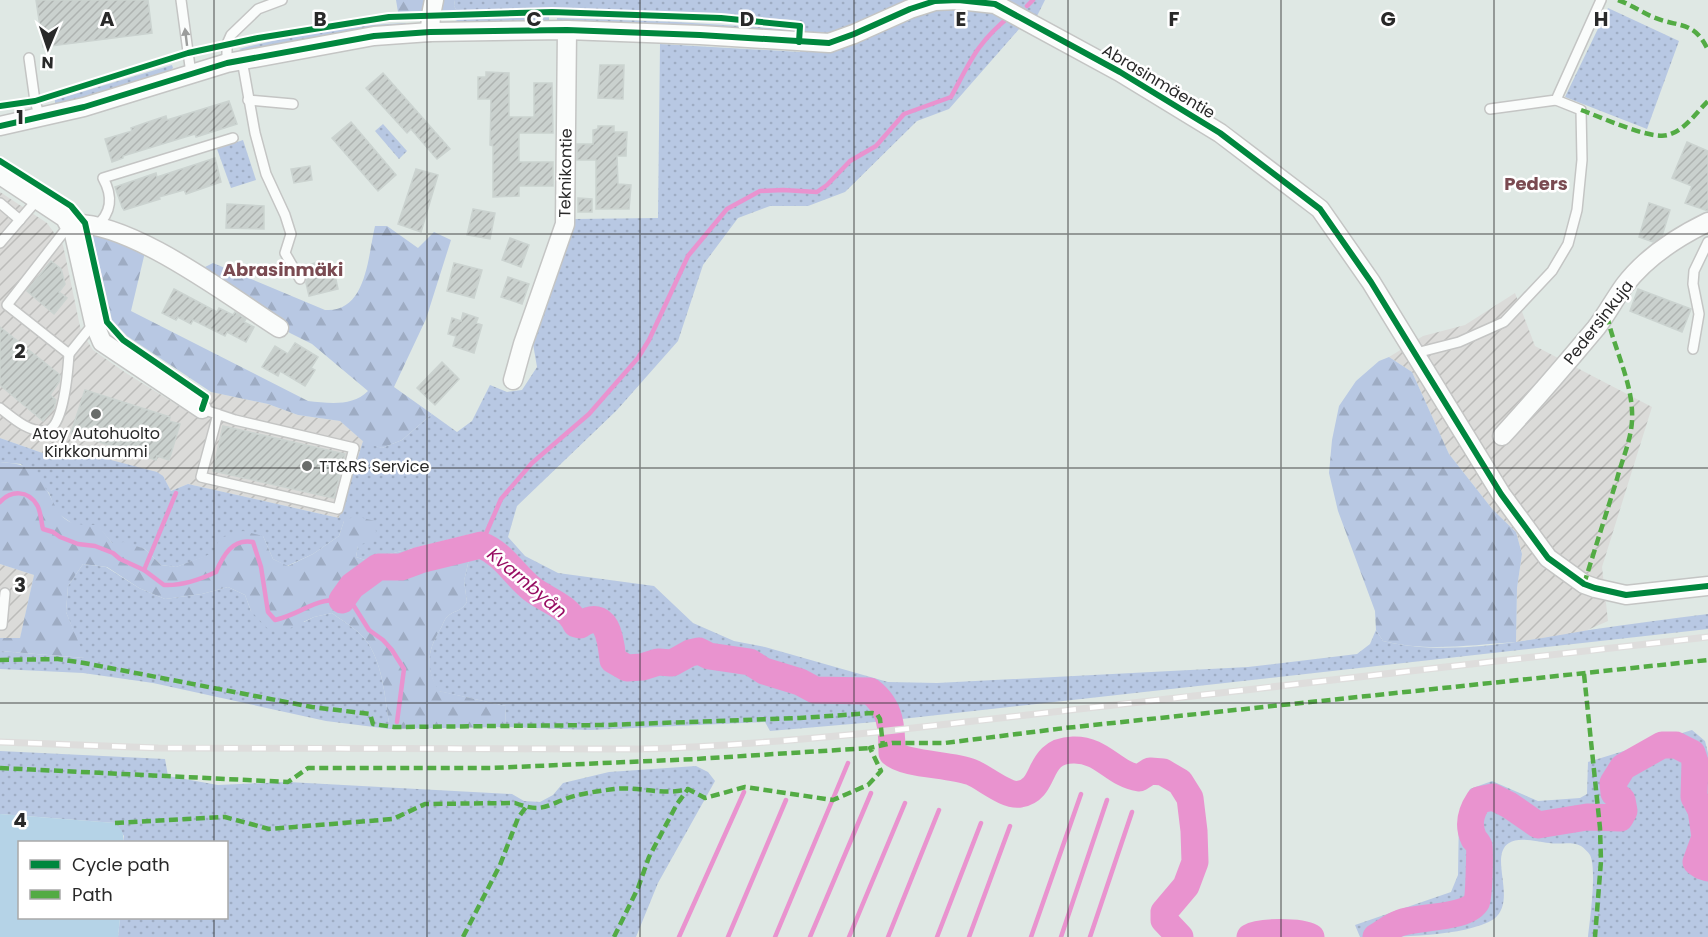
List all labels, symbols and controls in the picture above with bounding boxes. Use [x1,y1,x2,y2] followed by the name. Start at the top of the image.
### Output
[100,5,115,33] text: A
[313,5,327,33] text: B
[526,5,542,33] text: C
[740,5,754,33] text: D
[956,5,966,33] text: E
[1169,5,1180,33] text: F
[1380,5,1396,33] text: G
[1594,5,1608,33] text: H
[18,18,78,78] north arrow
[182,28,191,47] one-way arrow
[1098,39,1220,124] street label: Abrasinmäentie
[41,51,54,74] text: N
[16,103,24,131] text: 1
[553,128,578,218] street label: Teknikontie
[1504,171,1568,196] district label: Peders
[223,257,343,282] district label: Abrasinmäki
[1558,275,1639,369] street label: Pedersinkuja
[14,337,26,365] text: 2
[89,407,103,421] marker: Atoy Autohuolto Kirkkonummi
[32,422,160,463] place label: Atoy Autohuolto Kirkkonummi
[319,455,429,478] place label: TT&RS Service
[300,459,314,473] marker: TT&RS Service
[482,542,573,623] water label: Kvarnbyån
[14,571,26,599] text: 3
[13,806,27,834] text: 4
[18,841,228,919] legend
[72,852,170,877] text: Cycle path
[72,882,113,907] text: Path

